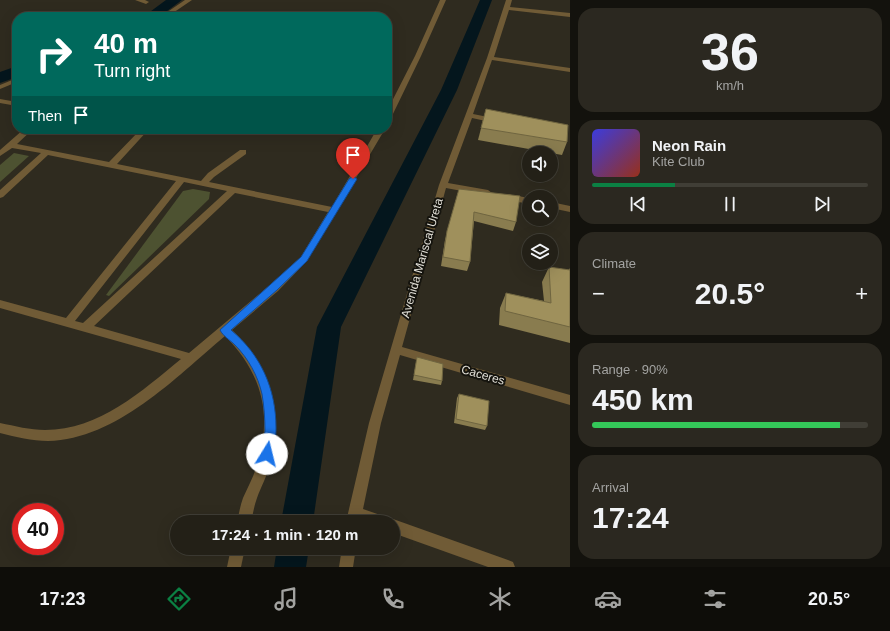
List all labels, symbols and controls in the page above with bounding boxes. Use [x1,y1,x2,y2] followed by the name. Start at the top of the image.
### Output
[701,23,759,81] text: 36
[28,28,80,80] icon: right
[94,28,158,59] text: 40 m
[94,61,170,81] text: Turn right
[716,78,744,93] text: km/h
[70,104,92,126] icon: arrive
[28,107,62,124] text: Then
[652,137,726,154] text: Neon Rain
[336,138,370,179] pin
[342,144,364,166] icon: arrive
[522,146,558,270] map controls
[522,146,558,182] button: sound
[652,154,705,169] text: Kite Club
[522,190,558,226] button: search
[627,193,649,215] icon: previous
[719,193,741,215] icon: pause
[811,193,833,215] icon: next
[398,196,446,319] street label: Avenida Mariscal Ureta
[522,234,558,270] button: layers
[592,256,636,271] text: Climate
[695,277,765,310] text: 20.5°
[592,281,605,306] text: −
[855,281,868,306] text: +
[460,362,506,388] street label: Caceres
[592,362,668,377] text: Range · 90%
[592,383,694,416] text: 450 km
[246,433,288,475] position arrow
[592,480,629,495] text: Arrival
[592,501,669,534] text: 17:24
[12,503,64,555] speed limit sign: 40
[212,526,358,543] text: 17:24 · 1 min · 120 m
[165,585,193,613] icon: directions
[272,585,300,613] icon: music
[379,585,407,613] icon: phone
[486,585,514,613] icon: climate
[594,585,622,613] icon: car
[701,585,729,613] icon: filters
[40,589,86,609] text: 17:23
[808,589,850,609] text: 20.5°

